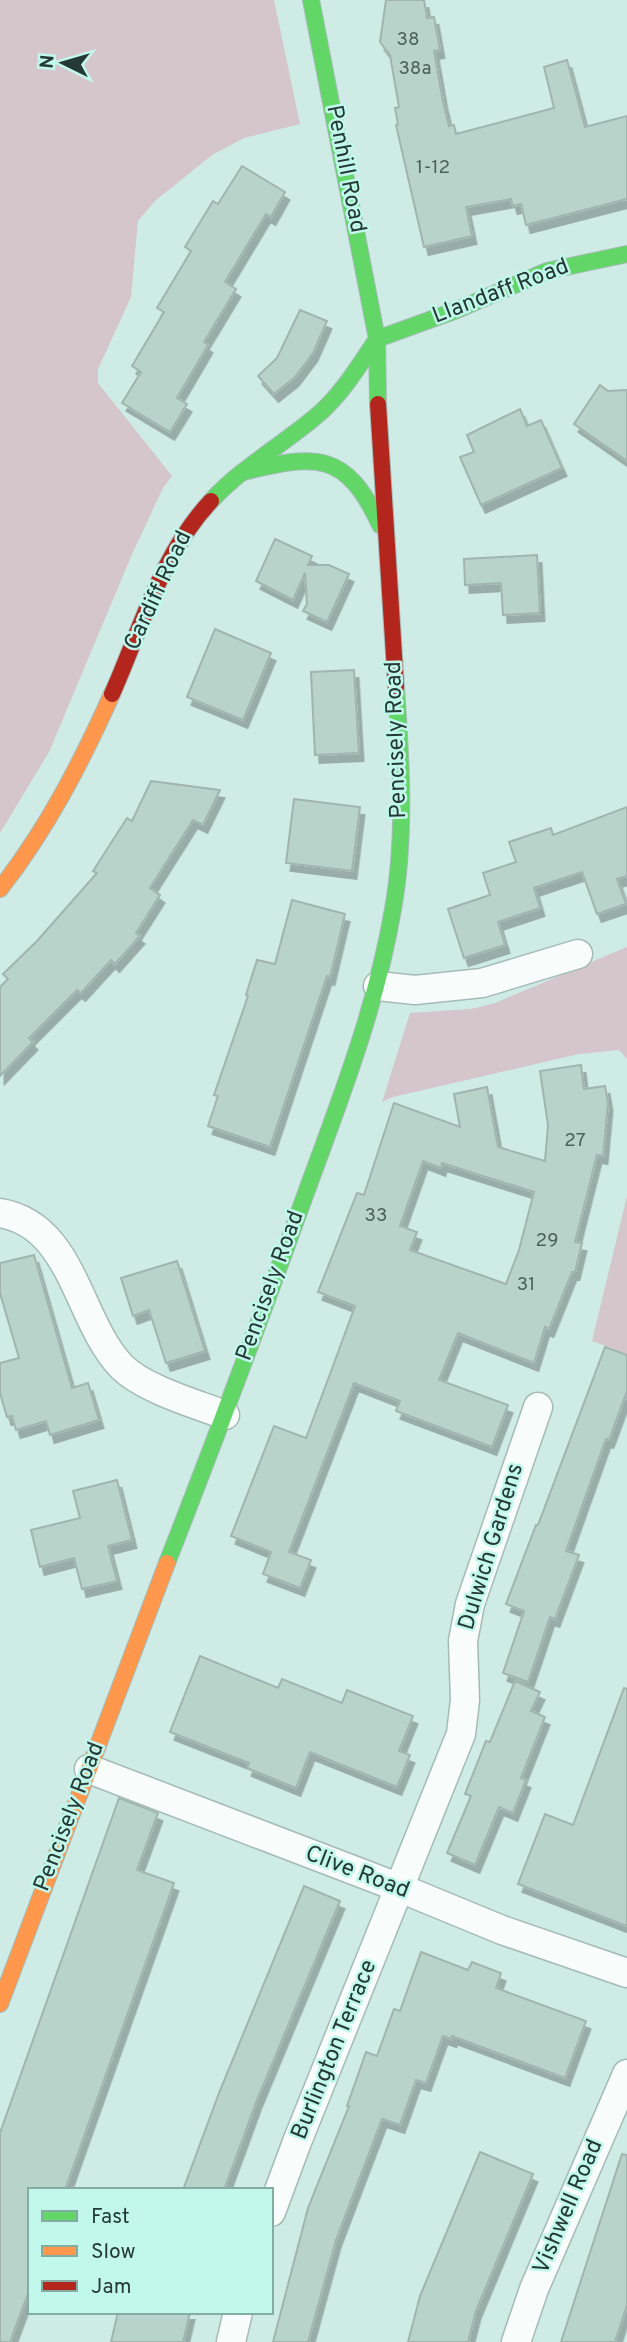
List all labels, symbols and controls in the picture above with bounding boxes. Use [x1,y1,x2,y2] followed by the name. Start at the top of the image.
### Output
[28,28,98,98] north arrow
[396,28,420,52] house number: 38
[36,54,61,70] text: N
[398,57,432,81] house number: 38a
[318,103,372,235] street label: Penhill Road
[416,156,450,180] house number: 1-12
[429,253,573,331] street label: Llandaff Road
[119,527,199,655] street label: Cardiff Road
[380,661,414,819] street label: Pencisely Road
[564,1129,586,1153] house number: 27
[365,1204,387,1228] house number: 33
[230,1207,312,1365] street label: Pencisely Road
[536,1229,558,1253] house number: 29
[517,1273,535,1297] house number: 31
[453,1460,531,1634] street label: Dulwich Gardens
[28,1738,112,1896] street label: Pencisely Road
[301,1840,413,1906] street label: Clive Road
[286,1956,384,2144] street label: Burlington Terrace
[528,2135,610,2279] street label: Vishwell Road
[28,2188,273,2314] legend
[91,2204,130,2231] text: Fast
[91,2239,136,2266] text: Slow
[91,2274,132,2301] text: Jam

